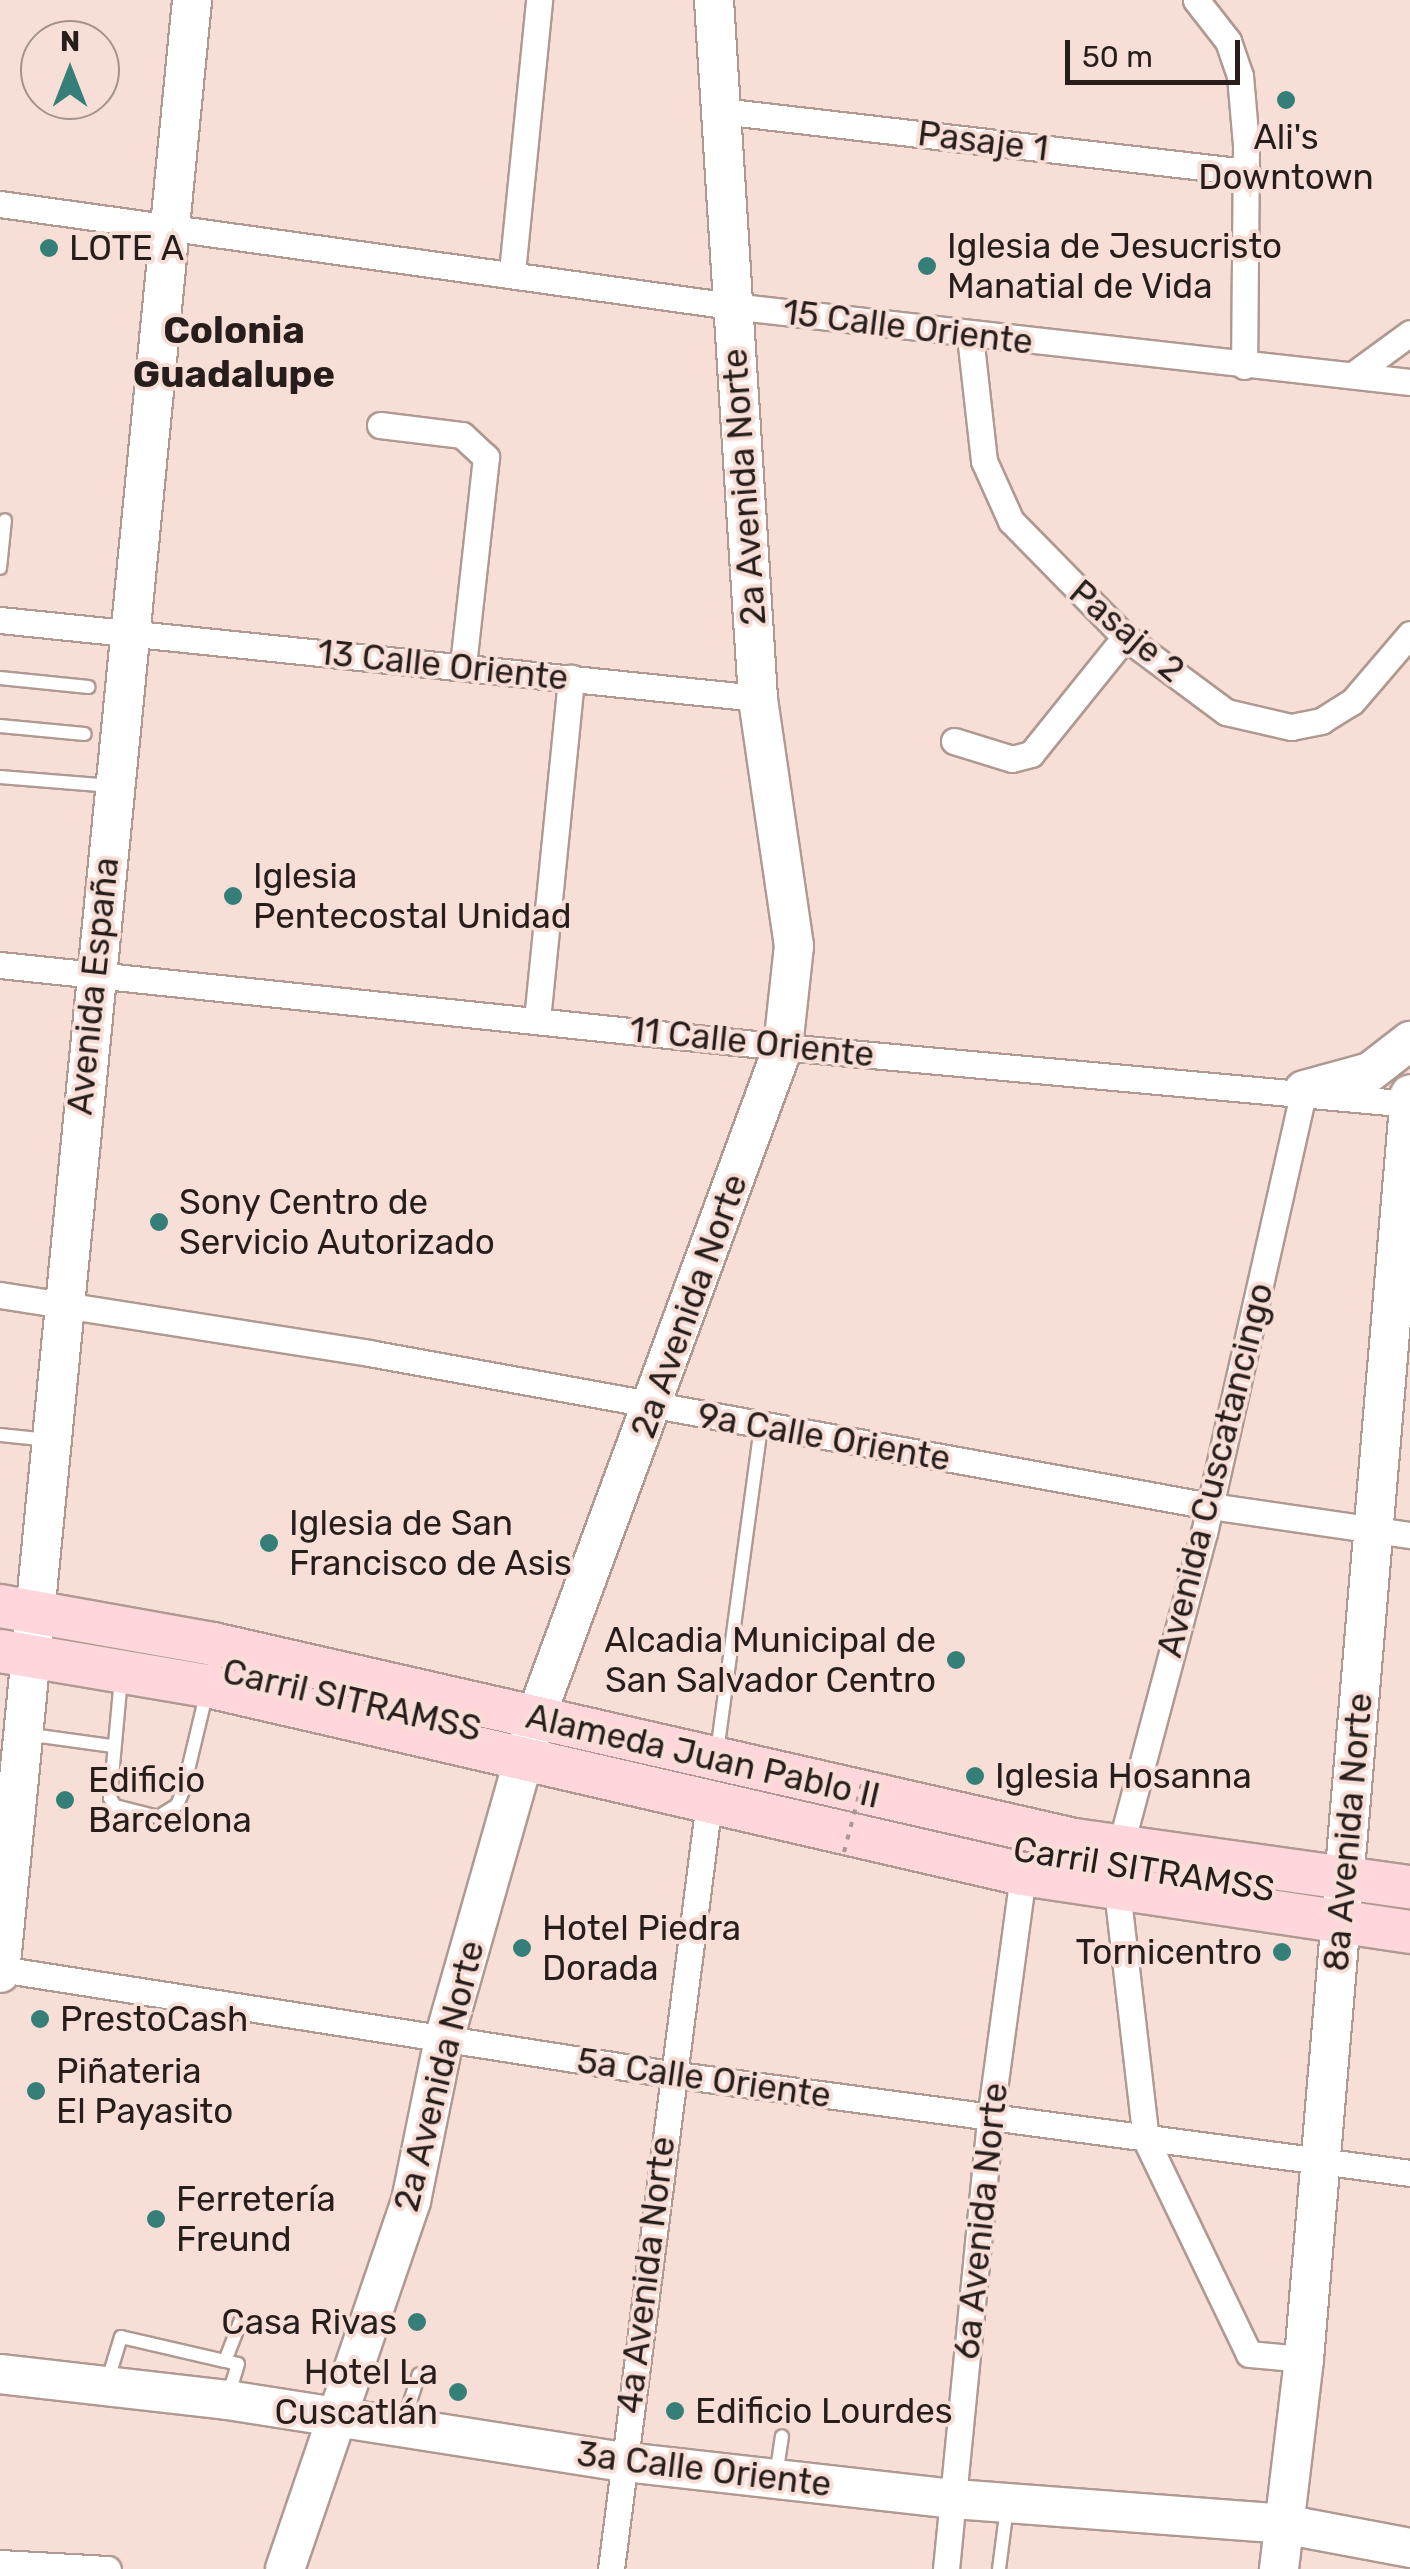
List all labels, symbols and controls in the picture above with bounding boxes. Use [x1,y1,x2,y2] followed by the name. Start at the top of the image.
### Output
[20,20,120,120] north arrow
[1070,20,1245,82] scale bar
[60,25,80,58] text: N
[1082,39,1153,75] text: 50 m
[1275,89,1297,111] marker: Ali's Downtown
[915,112,1051,170] street label: Pasaje 1
[1198,116,1374,198] place label: Ali's Downtown
[947,225,1282,307] place label: Iglesia de Jesucristo Manatial de Vida
[69,227,185,269] place label: LOTE A
[38,237,60,259] marker: LOTE A
[916,255,938,277] marker: Iglesia de Jesucristo Manatial de Vida
[781,291,1035,363] street label: 15 Calle Oriente
[133,308,335,398] district label: Colonia Guadalupe
[713,347,775,627] street label: 2a Avenida Norte
[1061,571,1193,691] street label: Pasaje 2
[316,631,570,699] street label: 13 Calle Oriente
[59,855,127,1117] street label: Avenida España
[253,855,572,937] place label: Iglesia Pentecostal Unidad
[222,885,244,907] marker: Iglesia Pentecostal Unidad
[628,1008,876,1076] street label: 11 Calle Oriente
[622,1168,756,1444] street label: 2a Avenida Norte
[179,1181,496,1263] place label: Sony Centro de Servicio Autorizado
[148,1211,170,1233] marker: Sony Centro de Servicio Autorizado
[1148,1279,1282,1661] street label: Avenida Cuscatancingo
[694,1394,954,1480] street label: 9a Calle Oriente
[289,1502,573,1584] place label: Iglesia de San Francisco de Asis
[258,1532,280,1554] marker: Iglesia de San Francisco de Asis
[604,1619,936,1701] place label: Alcadia Municipal de San Salvador Centro
[945,1649,967,1671] marker: Alcadia Municipal de San Salvador Centro
[219,1650,485,1750] street label: Carril SITRAMSS
[1315,1691,1381,1973] street label: 8a Avenida Norte
[522,1695,884,1817] street label: Alameda Juan Pablo II
[995,1755,1252,1797] place label: Iglesia Hosanna
[88,1759,252,1841] place label: Edificio Barcelona
[964,1765,986,1787] marker: Iglesia Hosanna
[52,1787,78,1813] marker: Edificio Barcelona
[1010,1828,1278,1910] street label: Carril SITRAMSS
[542,1907,741,1989] place label: Hotel Piedra Dorada
[1075,1931,1262,1973] place label: Tornicentro
[385,1936,493,2216] street label: 2a Avenida Norte
[511,1937,533,1959] marker: Hotel Piedra Dorada
[1271,1941,1293,1963] marker: Tornicentro
[60,1998,248,2040] place label: PrestoCash
[29,2008,51,2030] marker: PrestoCash
[574,2039,834,2117] street label: 5a Calle Oriente
[56,2050,233,2132] place label: Piñateria El Payasito
[25,2080,47,2102] marker: Piñateria El Payasito
[946,2080,1016,2362] street label: 6a Avenida Norte
[608,2134,684,2416] street label: 4a Avenida Norte
[176,2178,336,2260] place label: Ferretería Freund
[145,2208,167,2230] marker: Ferretería Freund
[221,2301,397,2343] place label: Casa Rivas
[406,2311,428,2333] marker: Casa Rivas
[275,2351,438,2433] place label: Hotel La Cuscatlán
[447,2381,469,2403] marker: Hotel La Cuscatlán
[695,2390,953,2432] place label: Edificio Lourdes
[664,2400,686,2422] marker: Edificio Lourdes
[574,2433,834,2505] street label: 3a Calle Oriente

